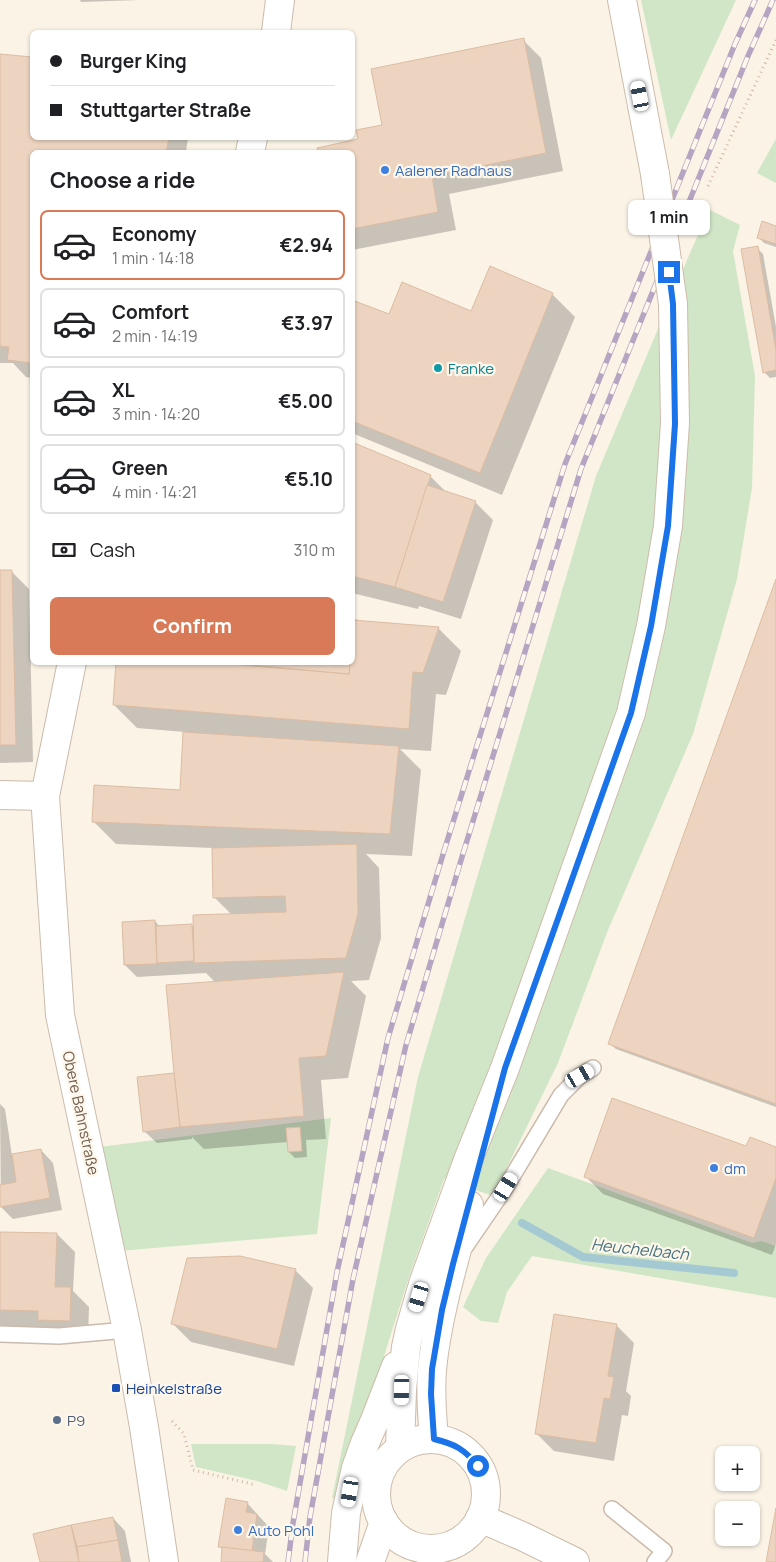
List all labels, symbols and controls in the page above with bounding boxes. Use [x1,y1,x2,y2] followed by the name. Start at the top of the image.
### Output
[80,48,187,74] text: Burger King
[629,80,650,112] car
[80,97,251,123] text: Stuttgarter Straße
[395,160,512,181] place label: Aalener Radhaus
[379,164,391,176] marker: Aalener Radhaus
[50,165,195,195] text: Choose a ride
[628,200,710,234] callout: 1 min
[649,206,689,228] text: 1 min
[112,221,196,247] text: Economy
[52,223,97,268] icon: car
[280,232,333,258] text: €2.94
[112,247,194,269] text: 1 min · 14:18
[658,261,680,283] route end
[112,299,189,325] text: Comfort
[52,301,97,346] icon: car
[281,310,333,336] text: €3.97
[112,325,198,347] text: 2 min · 14:19
[448,358,494,379] place label: Franke
[432,362,444,374] marker: Franke
[112,377,135,403] text: XL
[52,379,97,424] icon: car
[278,388,333,414] text: €5.00
[112,403,200,425] text: 3 min · 14:20
[112,455,168,481] text: Green
[52,457,97,502] icon: car
[285,466,333,492] text: €5.10
[112,481,197,503] text: 4 min · 14:21
[50,536,78,564] icon: cash
[90,537,135,563] text: Cash
[293,539,335,561] text: 310 m
[50,597,335,655] button: Confirm
[58,1049,104,1177] street label: Obere Bahnstraße
[563,1062,596,1090] car
[724,1158,746,1179] place label: dm
[708,1162,720,1174] marker: dm
[491,1170,520,1204] car
[590,1233,690,1265] water label: Heuchelbach
[407,1280,430,1314] car
[394,1375,409,1405] car
[126,1378,222,1399] place label: Heinkelstraße
[110,1382,122,1394] marker: Heinkelstraße
[67,1410,85,1431] place label: P9
[51,1414,63,1426] marker: P9
[715,1446,760,1546] map controls
[715,1446,760,1491] button: +
[467,1455,489,1477] route start
[340,1476,359,1508] car
[715,1501,760,1546] button: −
[248,1520,314,1541] place label: Auto Pohl
[232,1524,244,1536] marker: Auto Pohl

